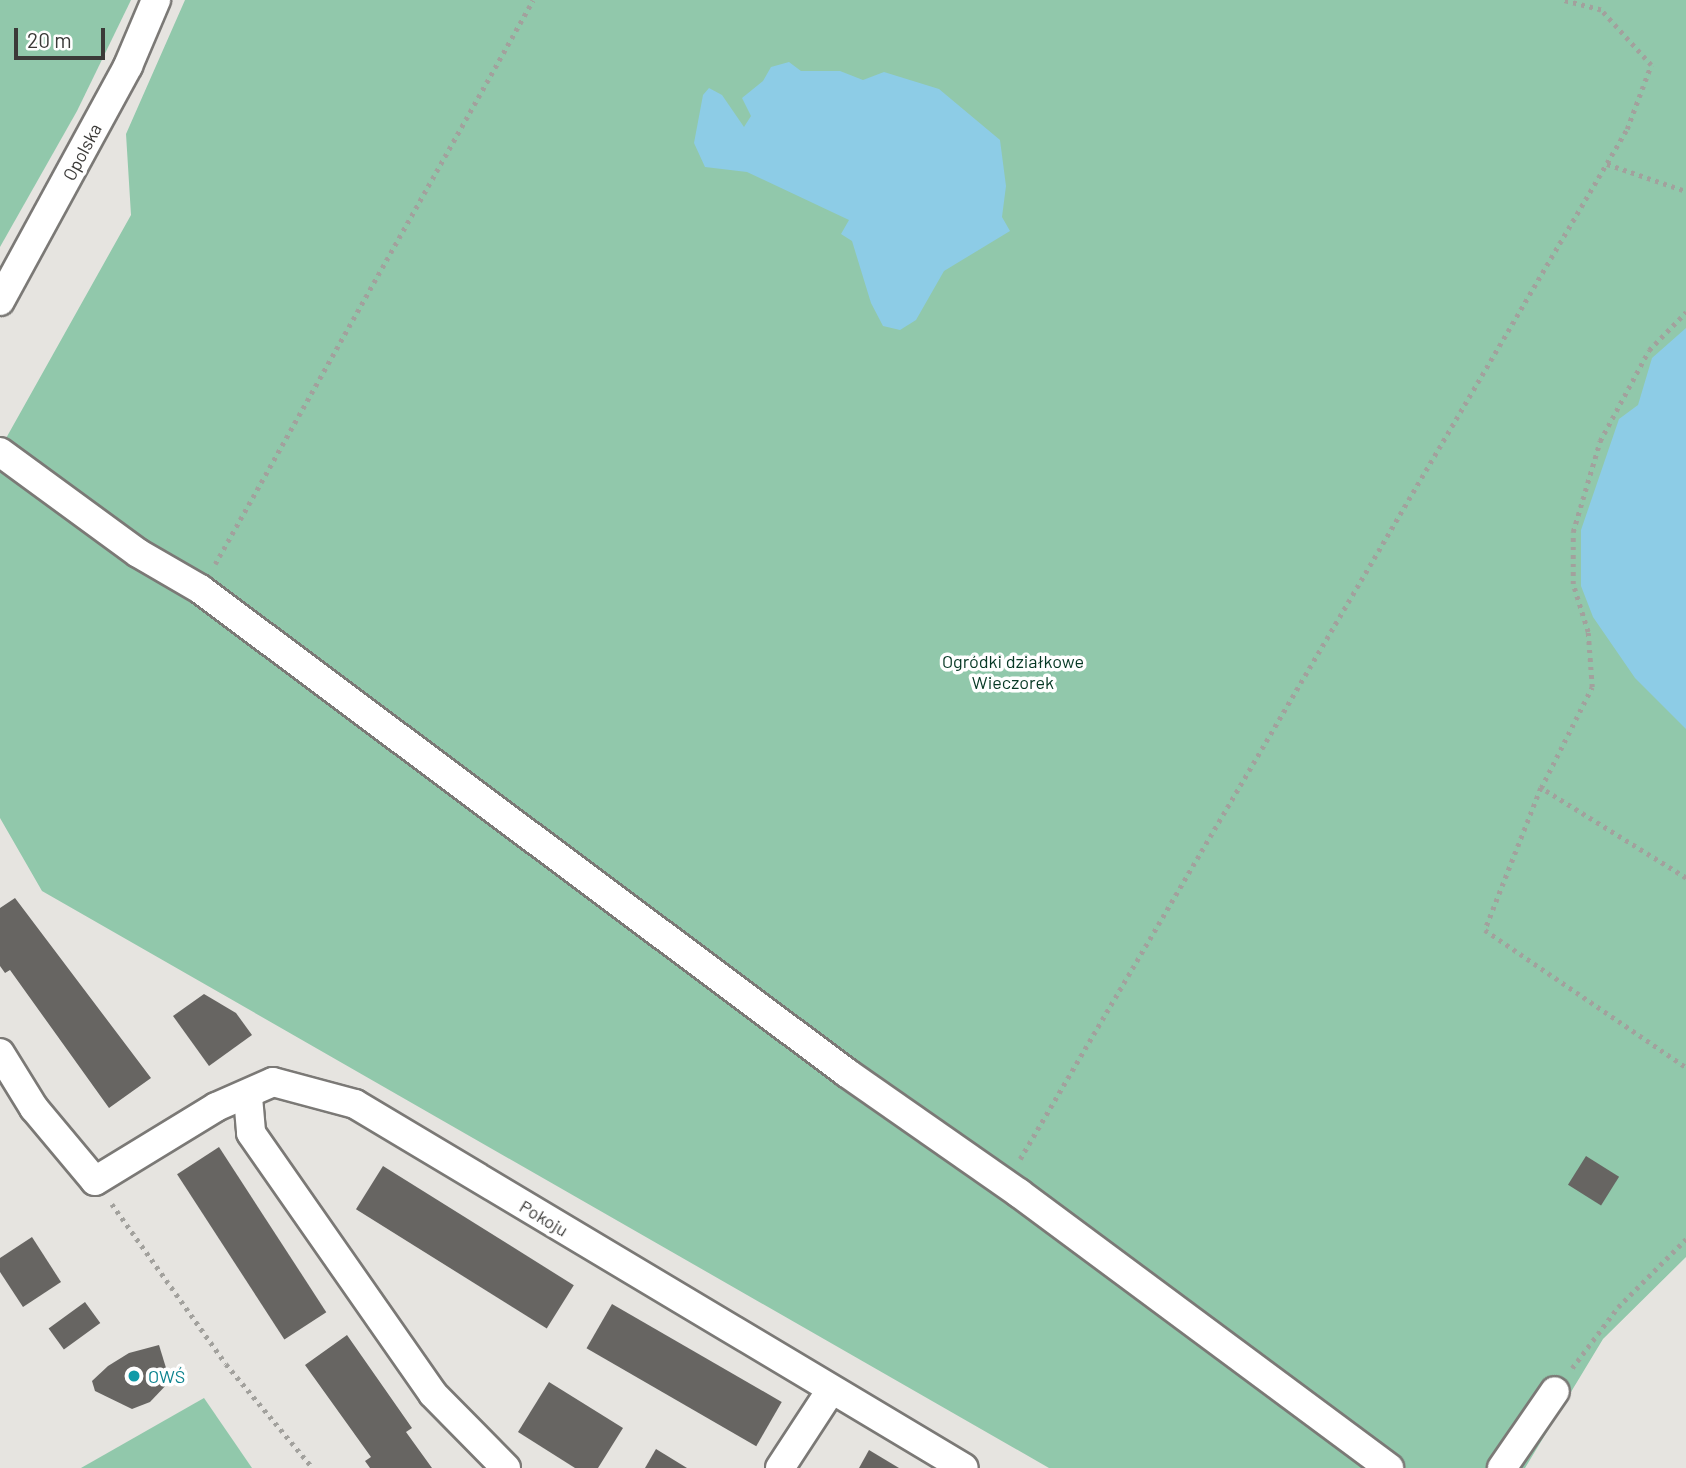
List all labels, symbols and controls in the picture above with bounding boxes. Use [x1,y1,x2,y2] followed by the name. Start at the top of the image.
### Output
[18,14,108,58] scale bar
[27,27,72,52] text: 20 m
[58,120,106,184] street label: Opolska
[942,651,1084,694] park label: Ogródki działkowe Wieczorek
[516,1195,572,1241] street label: Pokoju
[148,1365,185,1387] place label: OWŚ
[126,1368,142,1384] marker: OWŚ

